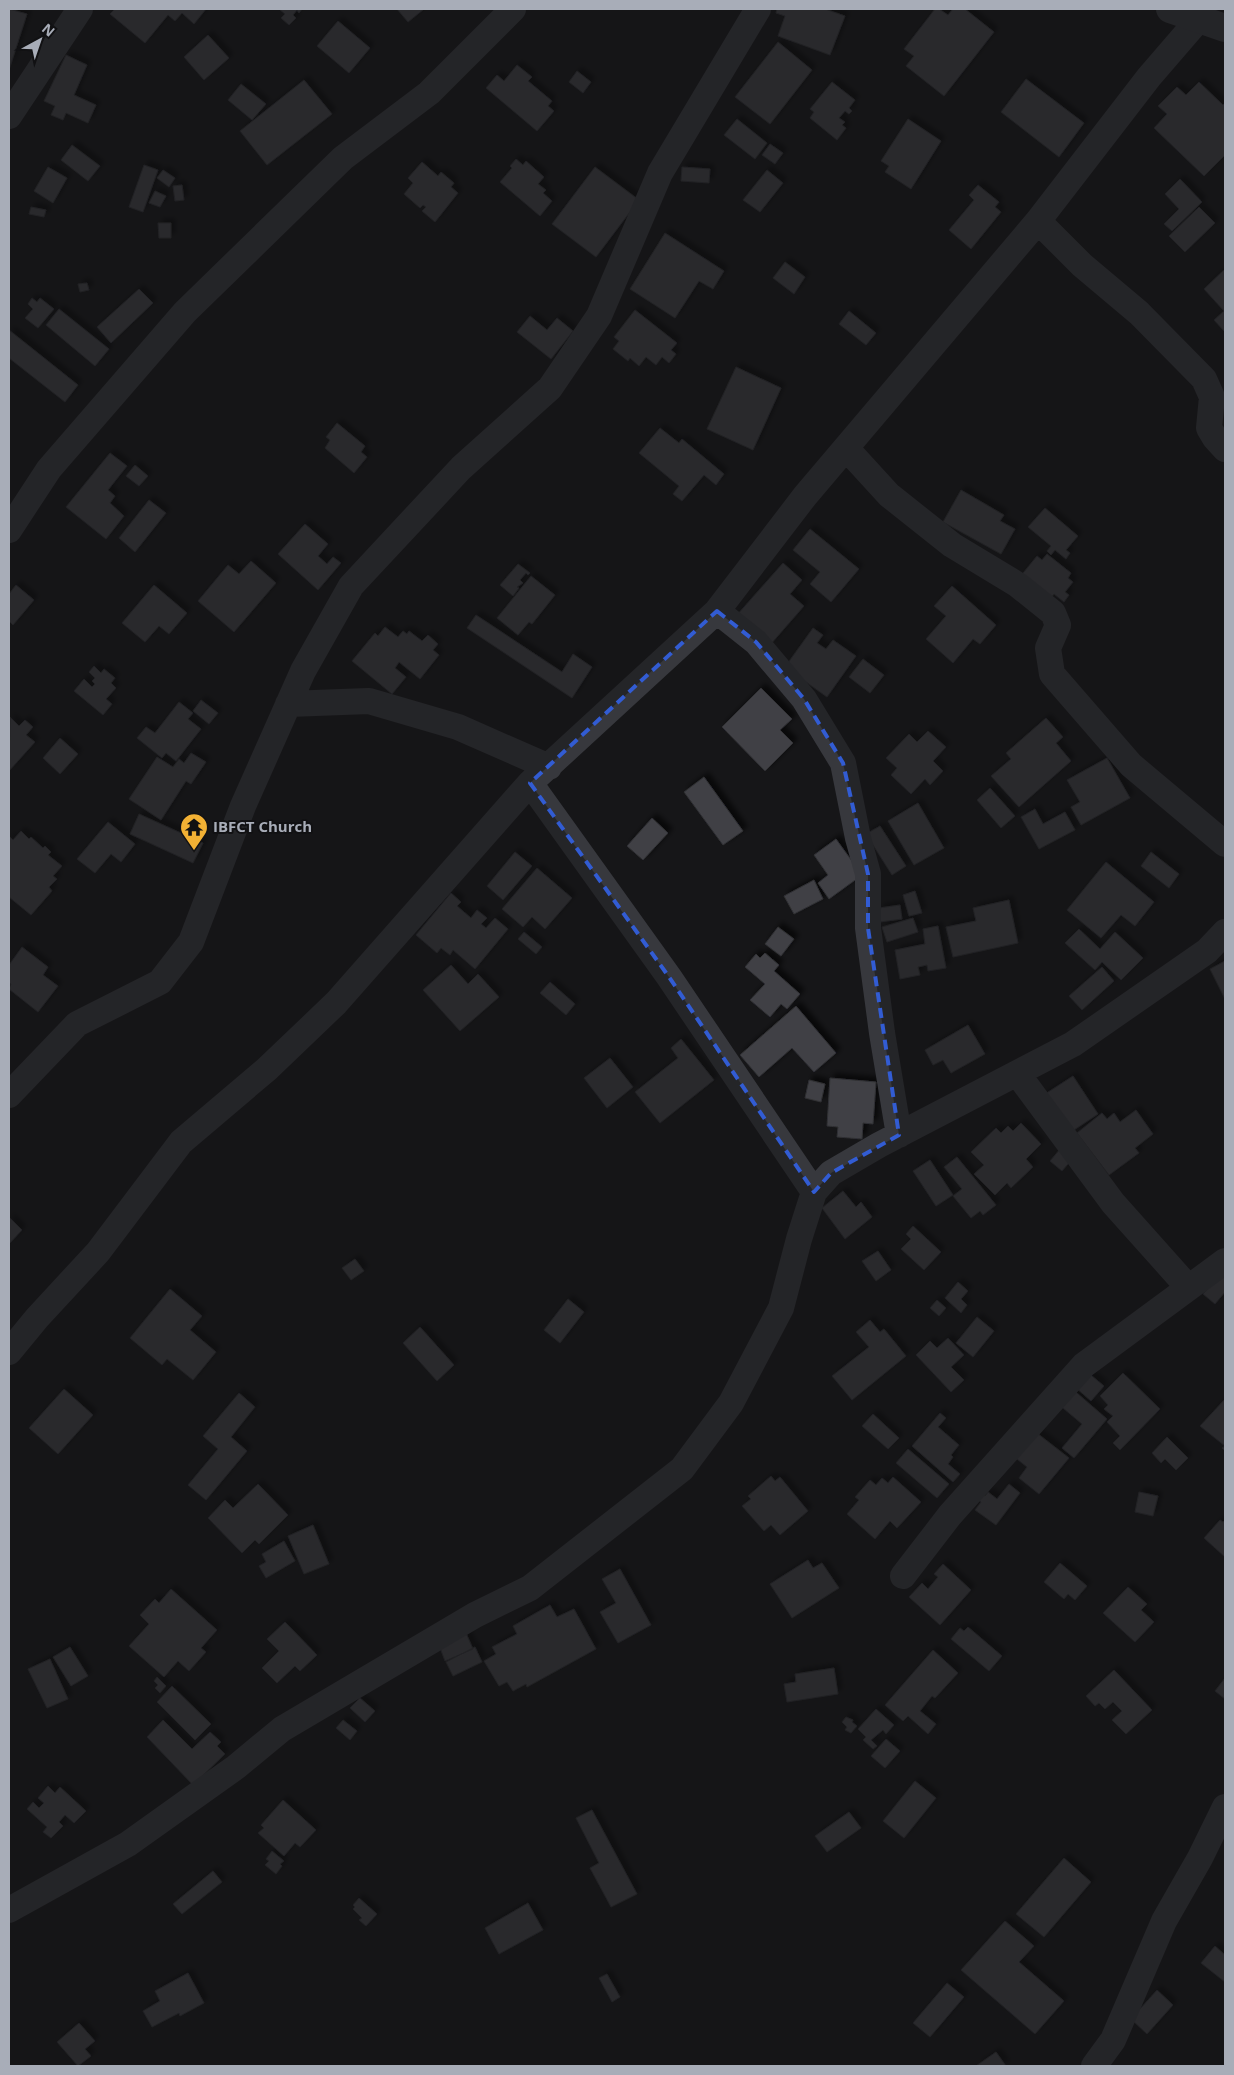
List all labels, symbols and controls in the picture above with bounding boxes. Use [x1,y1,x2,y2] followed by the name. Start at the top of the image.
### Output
[15,15,65,65] north arrow
[38,19,59,41] text: N
[179,812,209,851] temple icon: IBFCT Church
[213,816,312,836] place label: IBFCT Church

